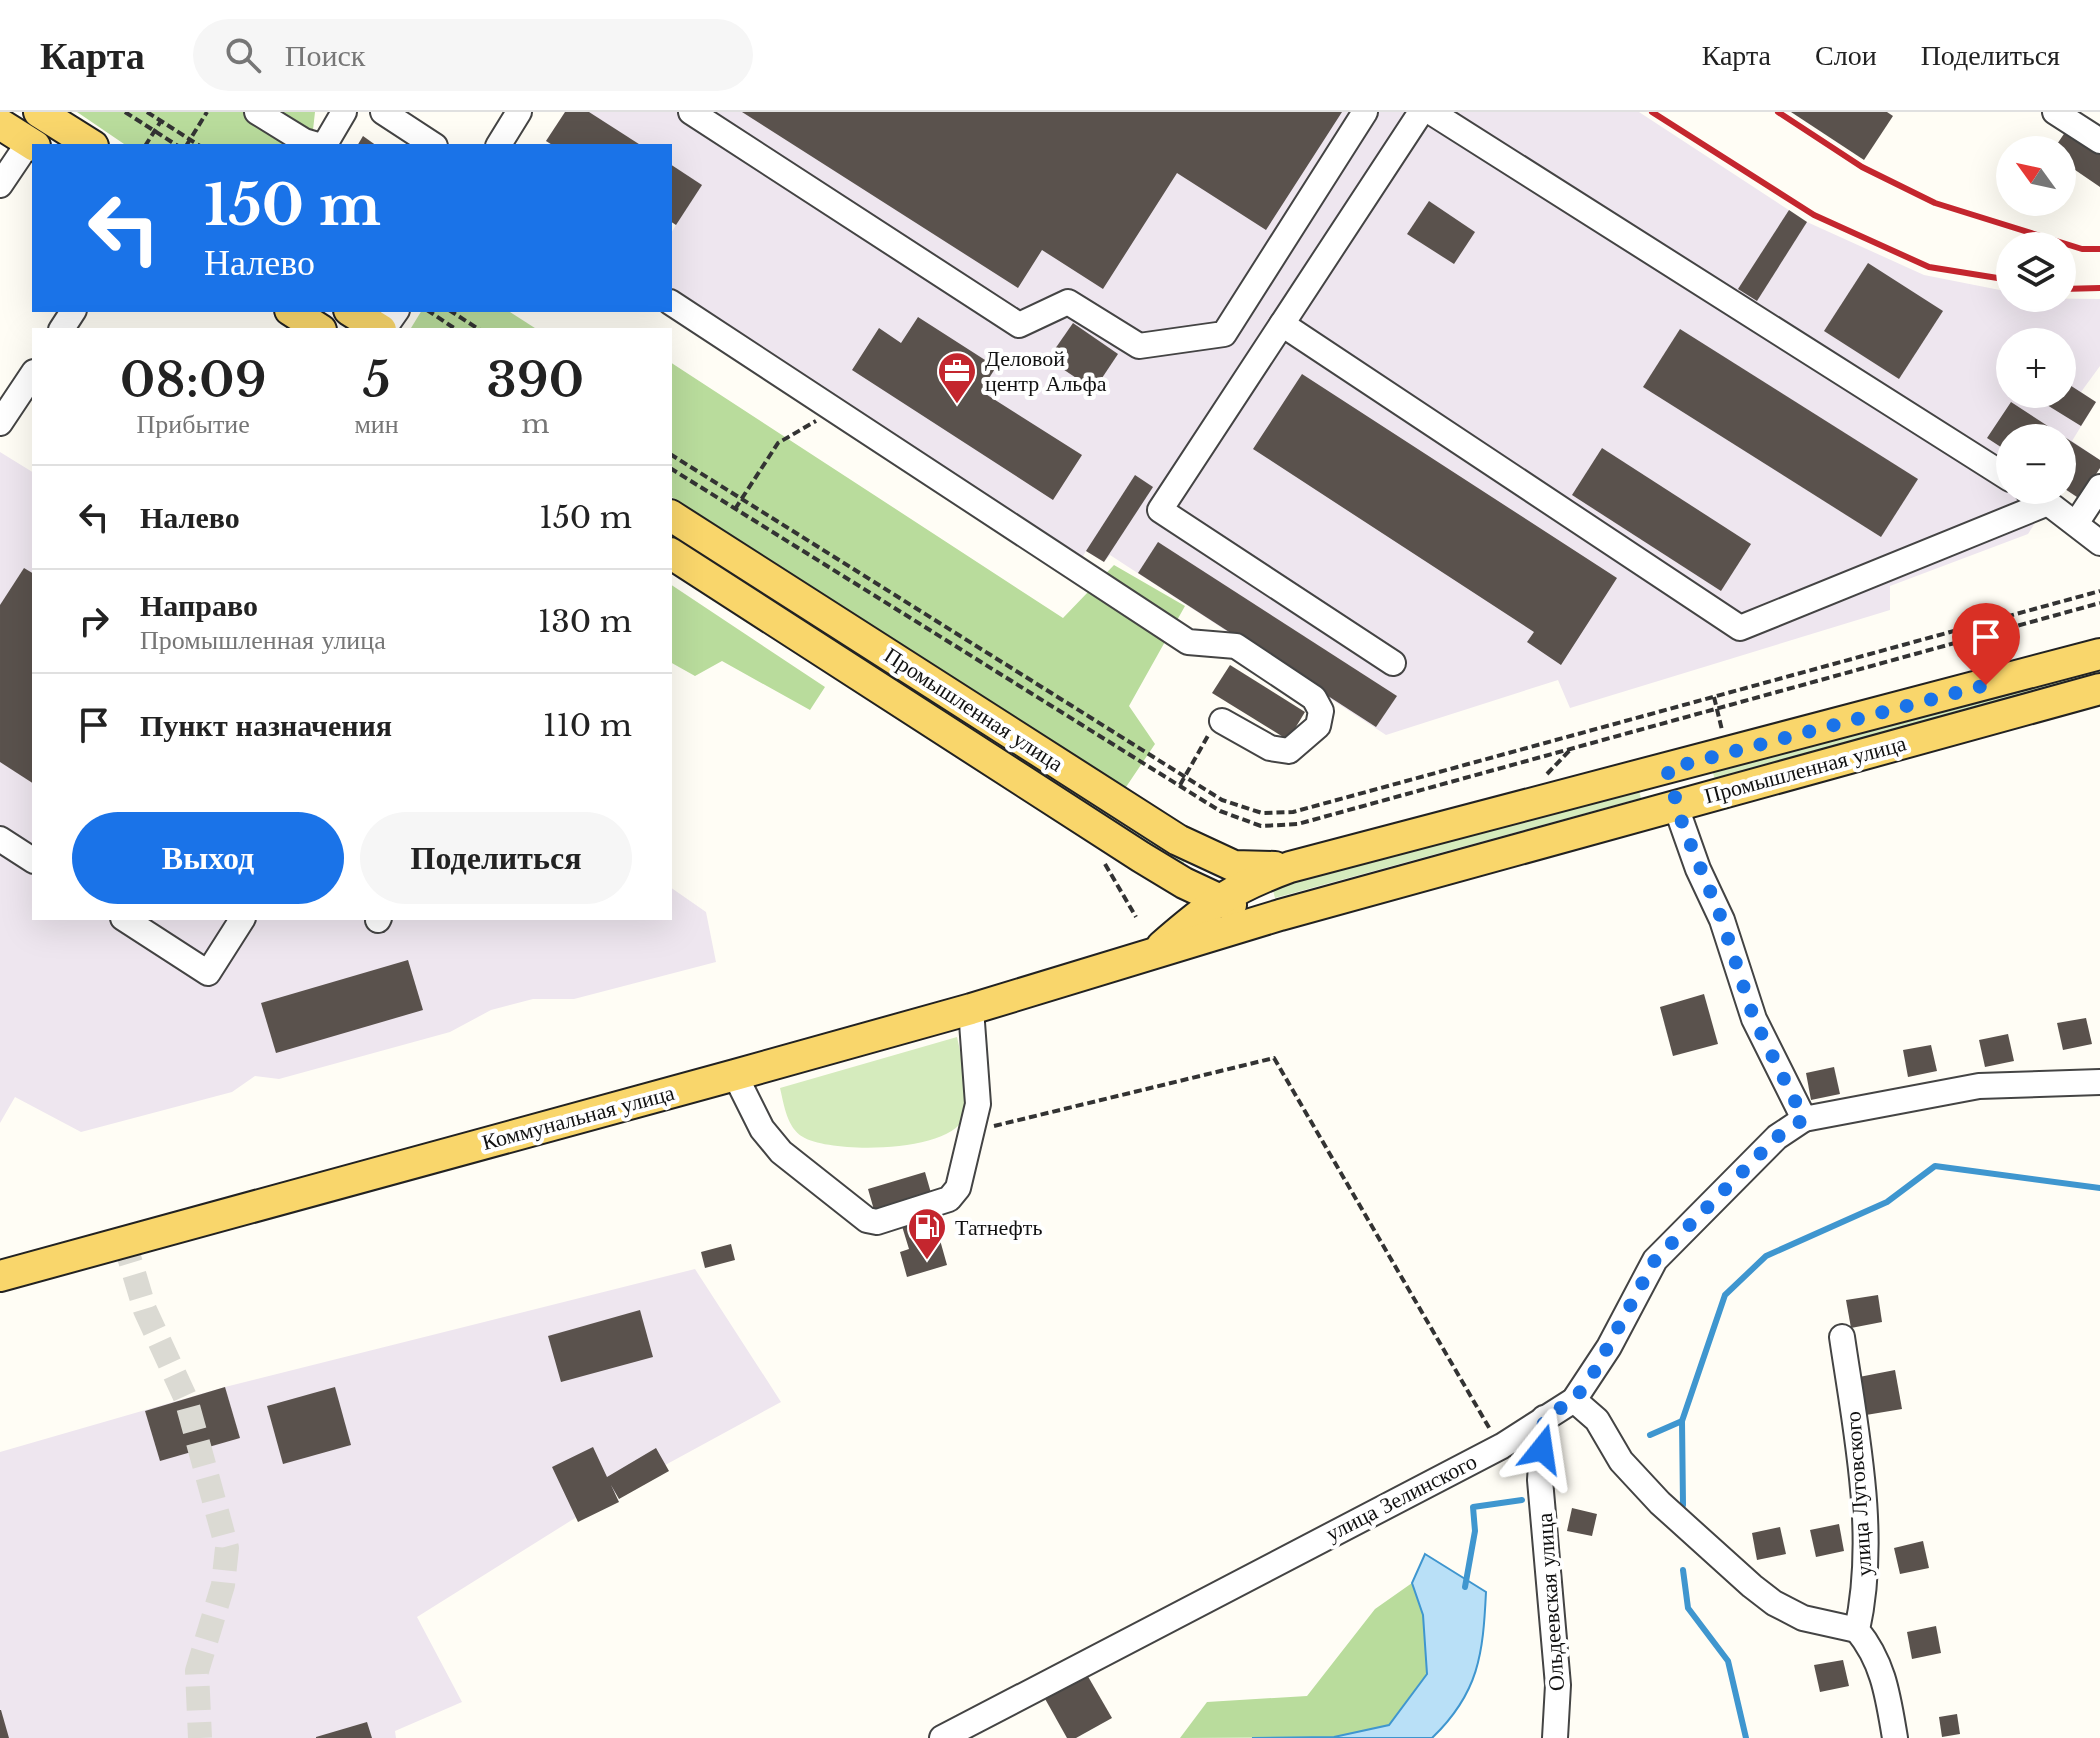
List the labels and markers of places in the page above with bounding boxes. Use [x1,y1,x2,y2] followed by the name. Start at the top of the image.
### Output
[985,345,1107,397] place label: Деловой центр Альфа
[936,350,978,405] office icon: Деловой центр Альфа
[1952,603,2020,685] pin
[906,1206,948,1261] fuel station icon: Татнефть
[955,1214,1042,1241] place label: Татнефть

